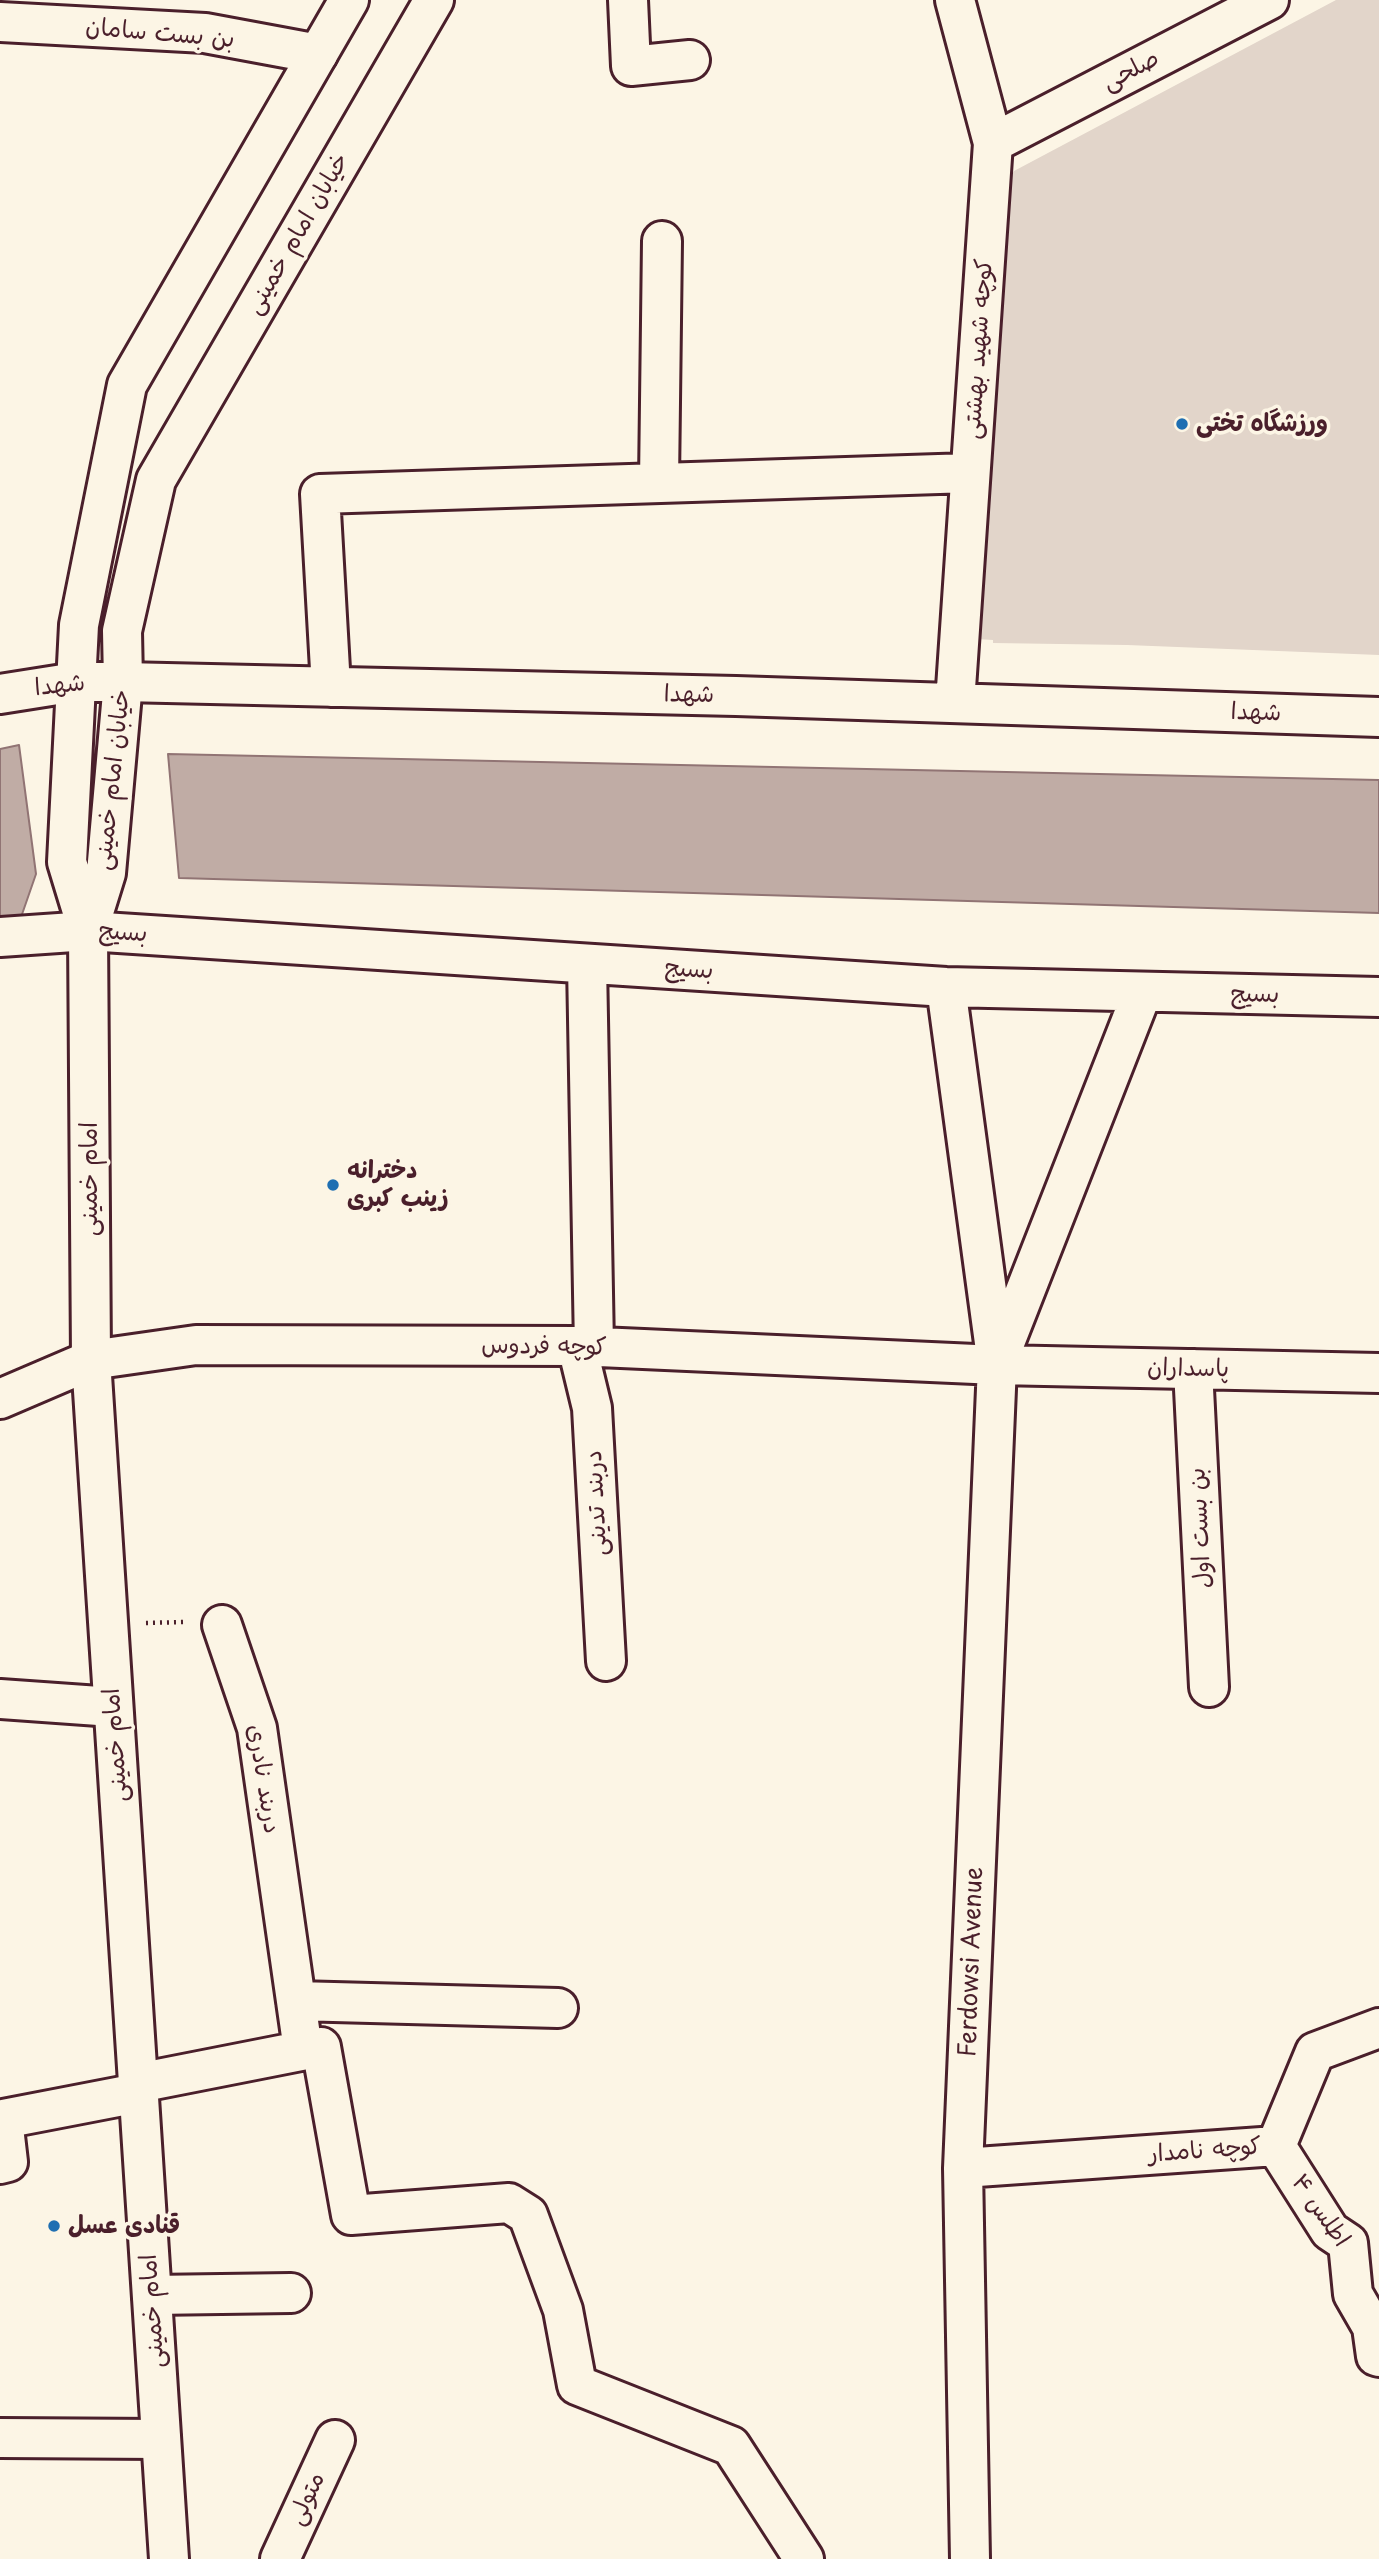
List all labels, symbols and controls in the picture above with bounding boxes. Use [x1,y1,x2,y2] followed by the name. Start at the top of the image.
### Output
[84,13,236,55] street label: بن بست سامان
[1098,44,1164,98] street label: صلحی
[240,148,356,320] street label: خیابان امام خمینی
[958,258,1000,440] street label: کوچه شهید بهشتی
[1196,410,1328,438] place label: ورزشگاه تختی
[1174,416,1190,432] marker: ورزشگاه تختی
[33,669,87,703] street label: شهدا
[664,680,714,710] street label: شهدا
[89,688,137,872] street label: خیابان امام خمینی
[1230,698,1282,728] street label: شهدا
[98,917,148,949] street label: بسیج
[664,954,714,986] street label: بسیج
[1230,980,1280,1010] street label: بسیج
[76,1122,104,1236] street label: امام خمینی
[347,1157,449,1213] place label: دخترانه زینب کبری
[325,1177,341,1193] marker: دخترانه زینب کبری
[481,1332,607,1362] street label: کوچه فردوس
[1147,1354,1229,1384] street label: پاسداران
[580,1450,614,1556] street label: دربند تدینی
[1183,1467,1219,1589] street label: بن بست اول
[98,1687,134,1803] street label: امام خمینی
[240,1722,286,1836] street label: دربند نادری
[954,1866,990,2058] street label: Ferdowsi Avenue
[1148,2133,1262,2169] street label: کوچه نامدار
[1285,2169,1355,2253] street label: اطلس ۴
[68,2212,180,2240] place label: قنادی عسل
[46,2218,62,2234] marker: قنادی عسل
[135,2253,171,2369] street label: امام خمینی
[282,2468,332,2530] street label: متولی

